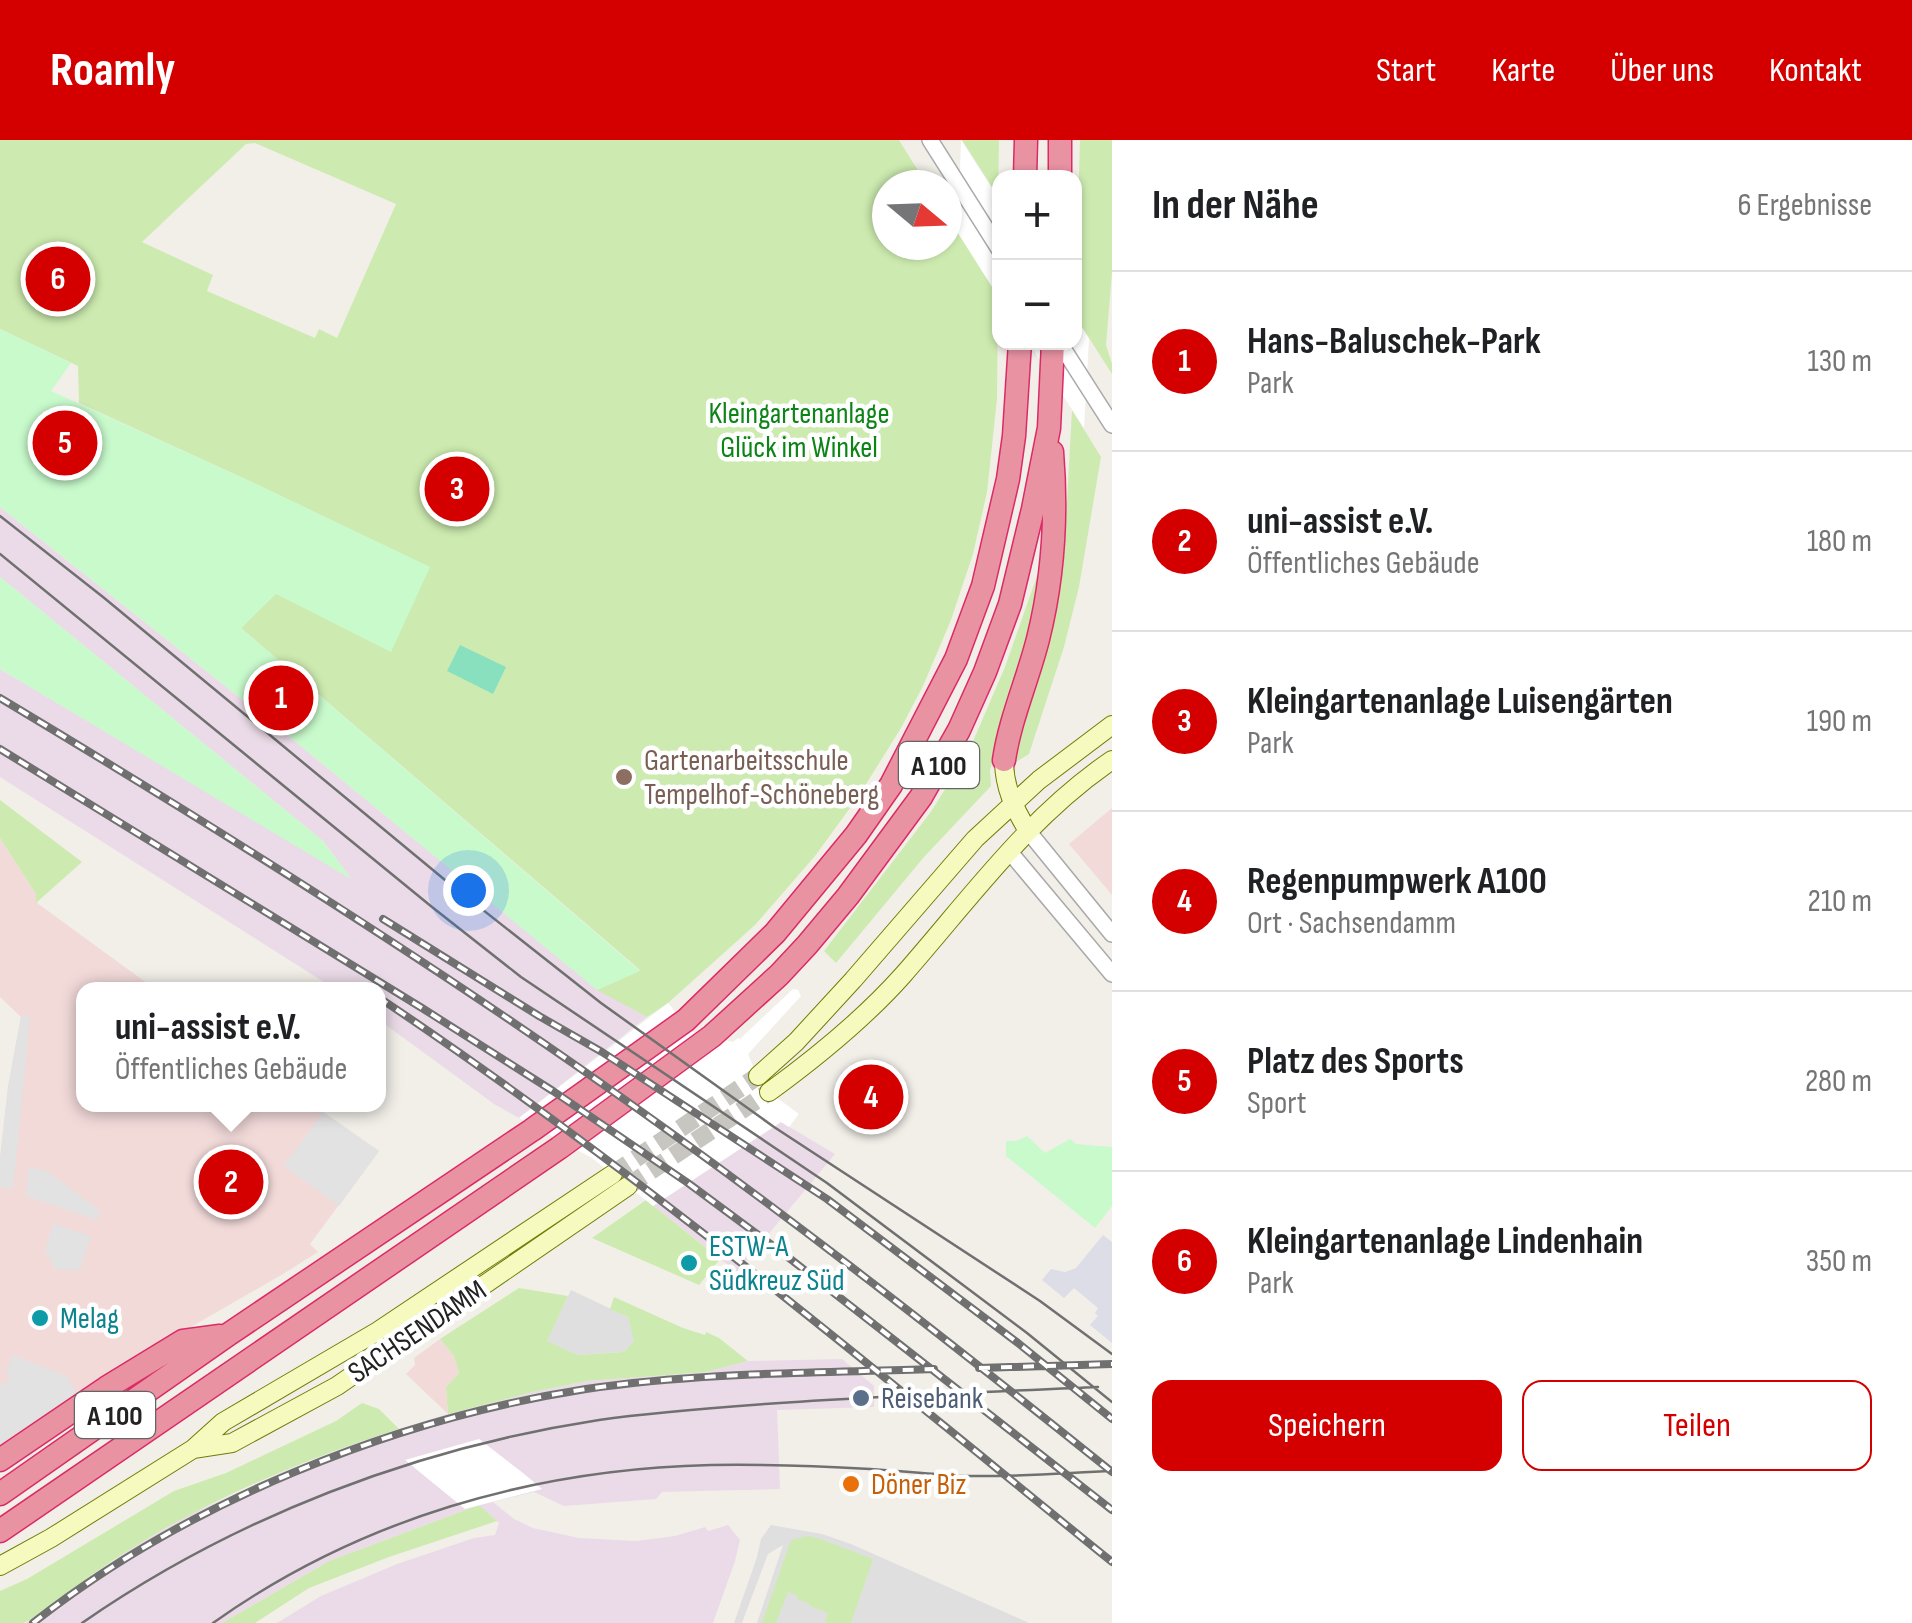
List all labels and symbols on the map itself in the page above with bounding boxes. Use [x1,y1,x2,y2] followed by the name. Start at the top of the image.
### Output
[872,170,962,260] north arrow
[26,242,90,316] pin: 6
[708,396,890,466] park label: Kleingartenanlage Glück im Winkel
[32,406,98,480] pin: 5
[424,452,490,526] pin: 3
[248,660,314,736] pin: 1
[899,742,979,788] road number: A 100
[644,743,879,813] place label: Gartenarbeitsschule Tempelhof-Schöneberg
[613,766,635,788] marker: Gartenarbeitsschule Tempelhof-Schöneberg
[443,865,494,916] your location
[838,1060,904,1134] pin: 4
[198,1144,264,1220] pin: 2
[709,1229,845,1299] place label: ESTW-A Südkreuz Süd
[678,1252,700,1274] marker: ESTW-A Südkreuz Süd
[342,1273,493,1391] street label: SACHSENDAMM
[60,1301,119,1337] place label: Melag
[29,1307,51,1329] marker: Melag
[881,1381,984,1417] place label: Reisebank
[850,1387,872,1409] marker: Reisebank
[75,1392,155,1438] road number: A 100
[871,1467,966,1503] place label: Döner Biz
[840,1473,862,1495] marker: Döner Biz

